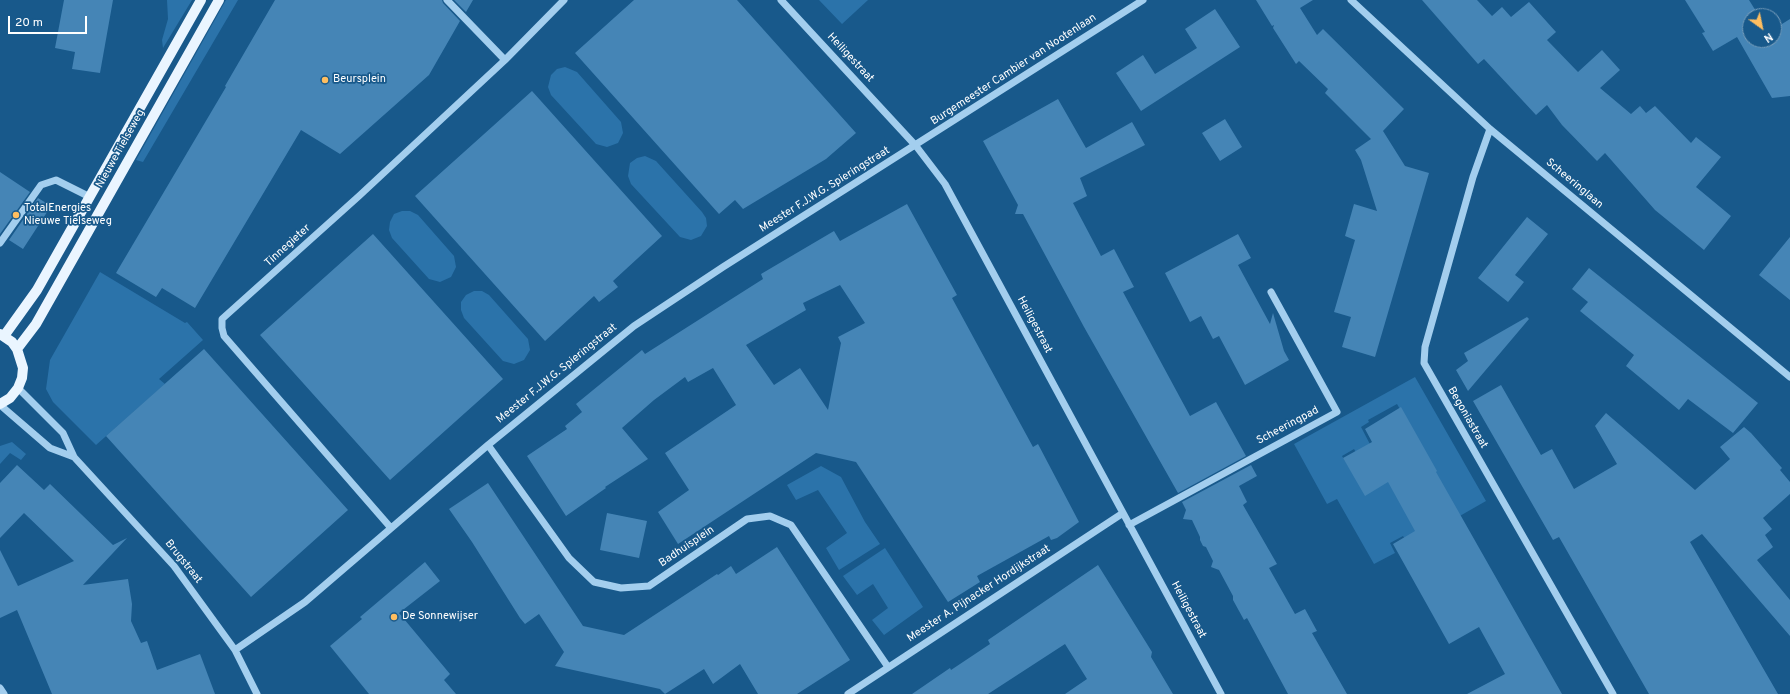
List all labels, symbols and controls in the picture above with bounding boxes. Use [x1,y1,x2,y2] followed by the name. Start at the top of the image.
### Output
[10,8,89,34] scale bar
[1742,8,1782,48] north arrow
[929,11,1099,129] street label: Burgemeester Cambier van Nootenlaan
[15,15,43,31] text: 20 m
[1761,29,1775,45] text: N
[824,31,876,85] street label: Heiligestraat
[333,73,386,87] place label: Beursplein
[320,75,330,85] marker: Beursplein
[94,107,148,191] street label: Nieuwe Tielseweg
[757,144,893,236] street label: Meester F.J.W.G. Spieringstraat
[1543,156,1605,212] street label: Scheeringlaan
[24,202,112,228] place label: TotalEnergies Nieuwe Tielseweg
[11,210,21,220] marker: TotalEnergies Nieuwe Tielseweg
[262,222,314,270] street label: Tinnegieter
[1014,294,1054,356] street label: Heiligestraat
[494,321,620,427] street label: Meester F.J.W.G. Spieringstraat
[1444,385,1490,451] street label: Begoniastraat
[1255,404,1321,448] street label: Scheeringpad
[657,524,717,570] street label: Badhuisplein
[161,538,205,586] street label: Brugstraat
[905,543,1053,645] street label: Meester A. Pijnacker Hordijkstraat
[1168,579,1208,641] street label: Heiligestraat
[402,610,478,624] place label: De Sonnewijser
[389,612,399,622] marker: De Sonnewijser

